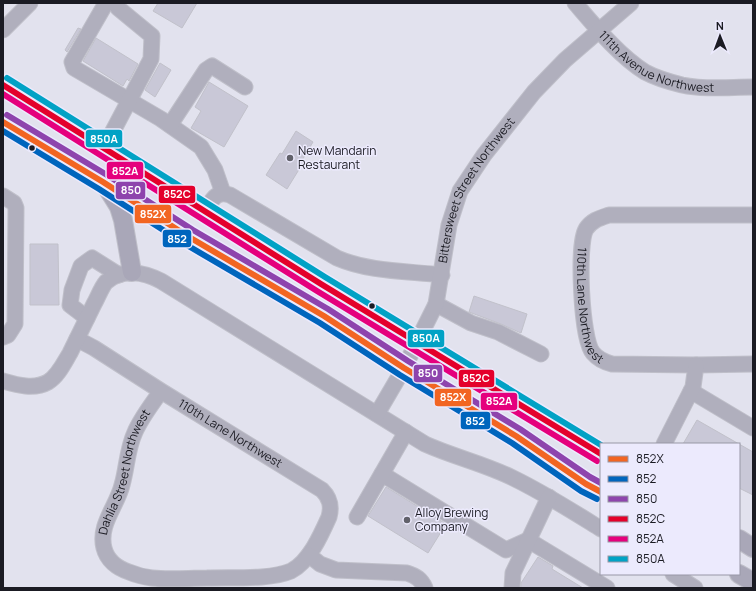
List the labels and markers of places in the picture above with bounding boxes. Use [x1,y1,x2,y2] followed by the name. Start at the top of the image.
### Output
[298,142,376,173] place label: New Mandarin Restaurant
[27,143,37,153] unlabelled marker
[285,153,295,163] marker: New Mandarin Restaurant
[367,301,377,311] unlabelled marker
[415,504,488,535] place label: Alloy Brewing Company
[402,515,412,525] marker: Alloy Brewing Company

